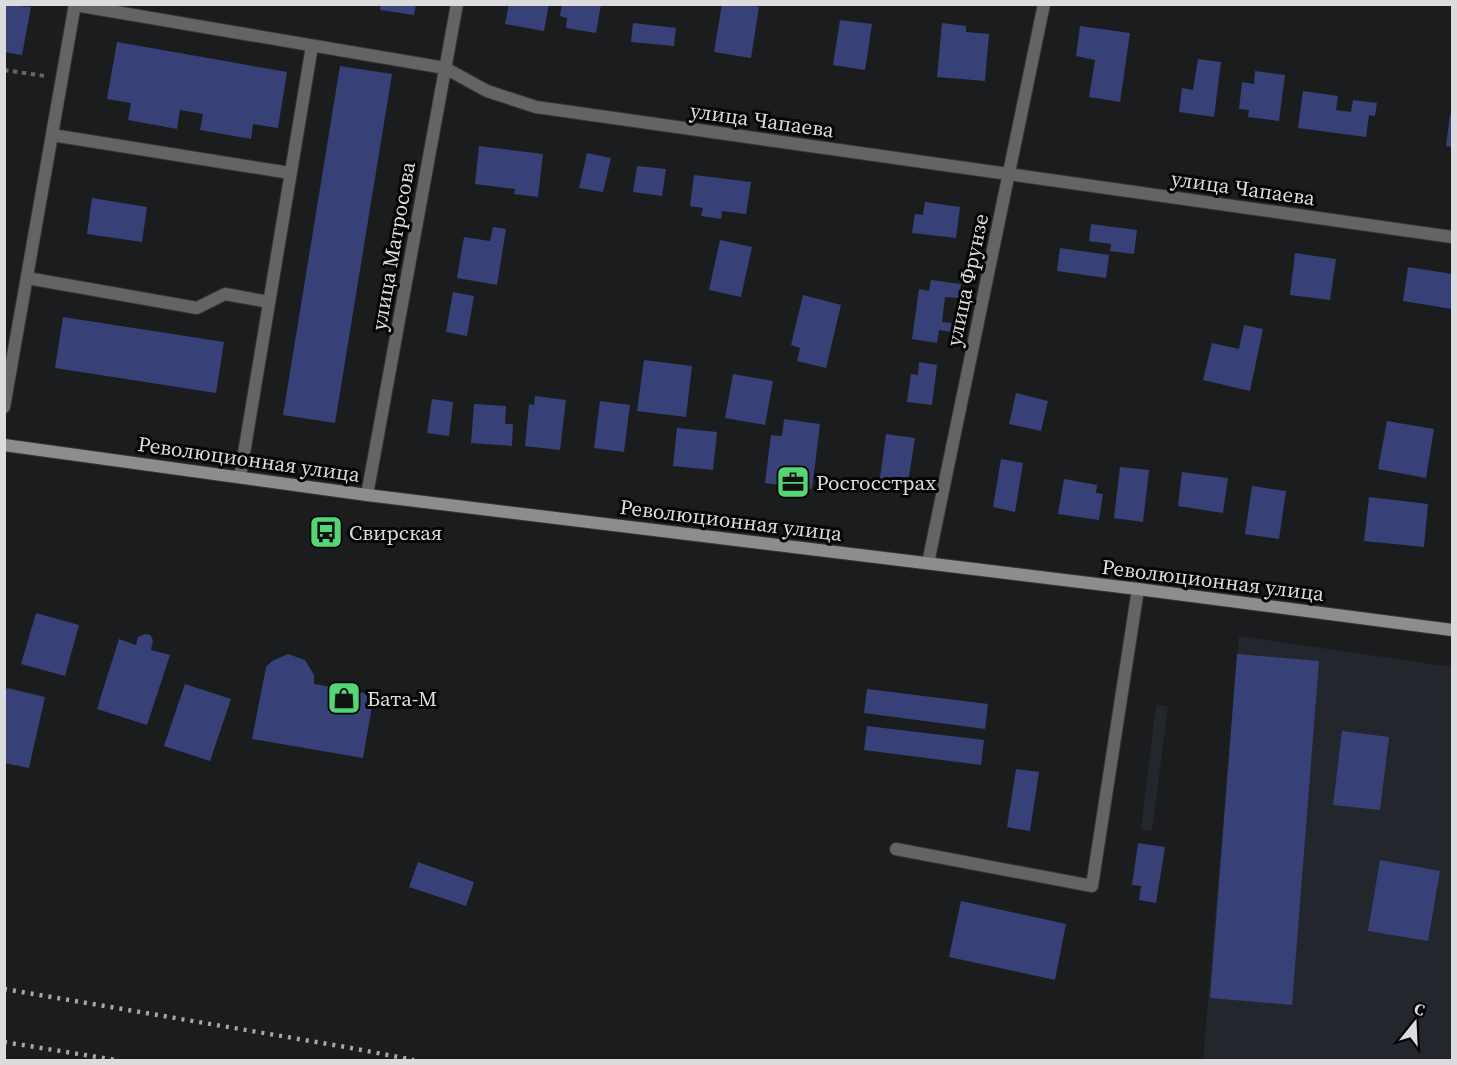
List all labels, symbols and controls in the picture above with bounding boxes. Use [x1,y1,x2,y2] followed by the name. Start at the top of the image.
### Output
[688,96,836,144] street label: улица Чапаева
[364,159,422,333] street label: улица Матросова
[1169,164,1317,212] street label: улица Чапаева
[939,211,995,349] street label: улица Фрунзе
[136,429,362,489] street label: Революционная улица
[775,464,811,500] office icon: Росгосстрах
[816,468,936,497] place label: Росгосстрах
[618,492,844,548] street label: Революционная улица
[308,514,344,550] bus stop icon: Свирская
[349,518,442,547] place label: Свирская
[1100,552,1326,608] street label: Революционная улица
[326,680,362,716] shop icon: Бата-М
[367,684,437,713] place label: Бата-М
[1385,993,1445,1053] north arrow
[1412,997,1428,1021] text: С

